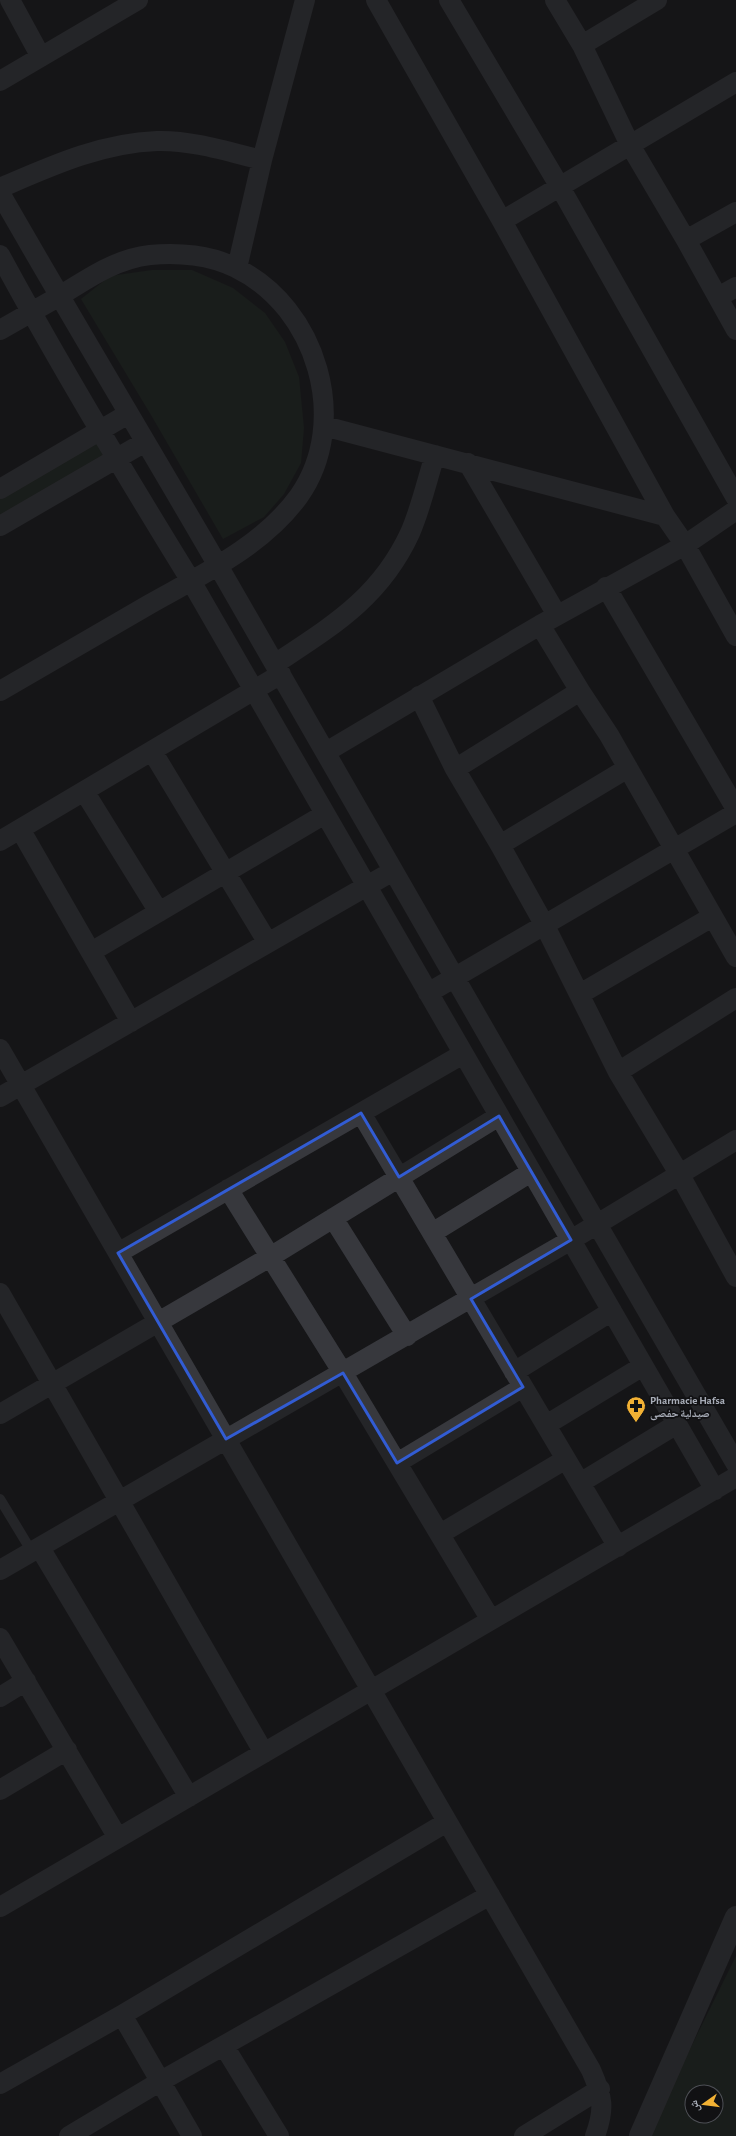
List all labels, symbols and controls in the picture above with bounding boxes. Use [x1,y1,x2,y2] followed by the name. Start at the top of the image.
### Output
[625,1395,647,1423] pharmacy icon: Pharmacie Hafsa صيدلية حفصى
[650,1395,726,1421] place label: Pharmacie Hafsa صيدلية حفصى
[684,2084,724,2124] north arrow
[688,2099,703,2113] text: ش

